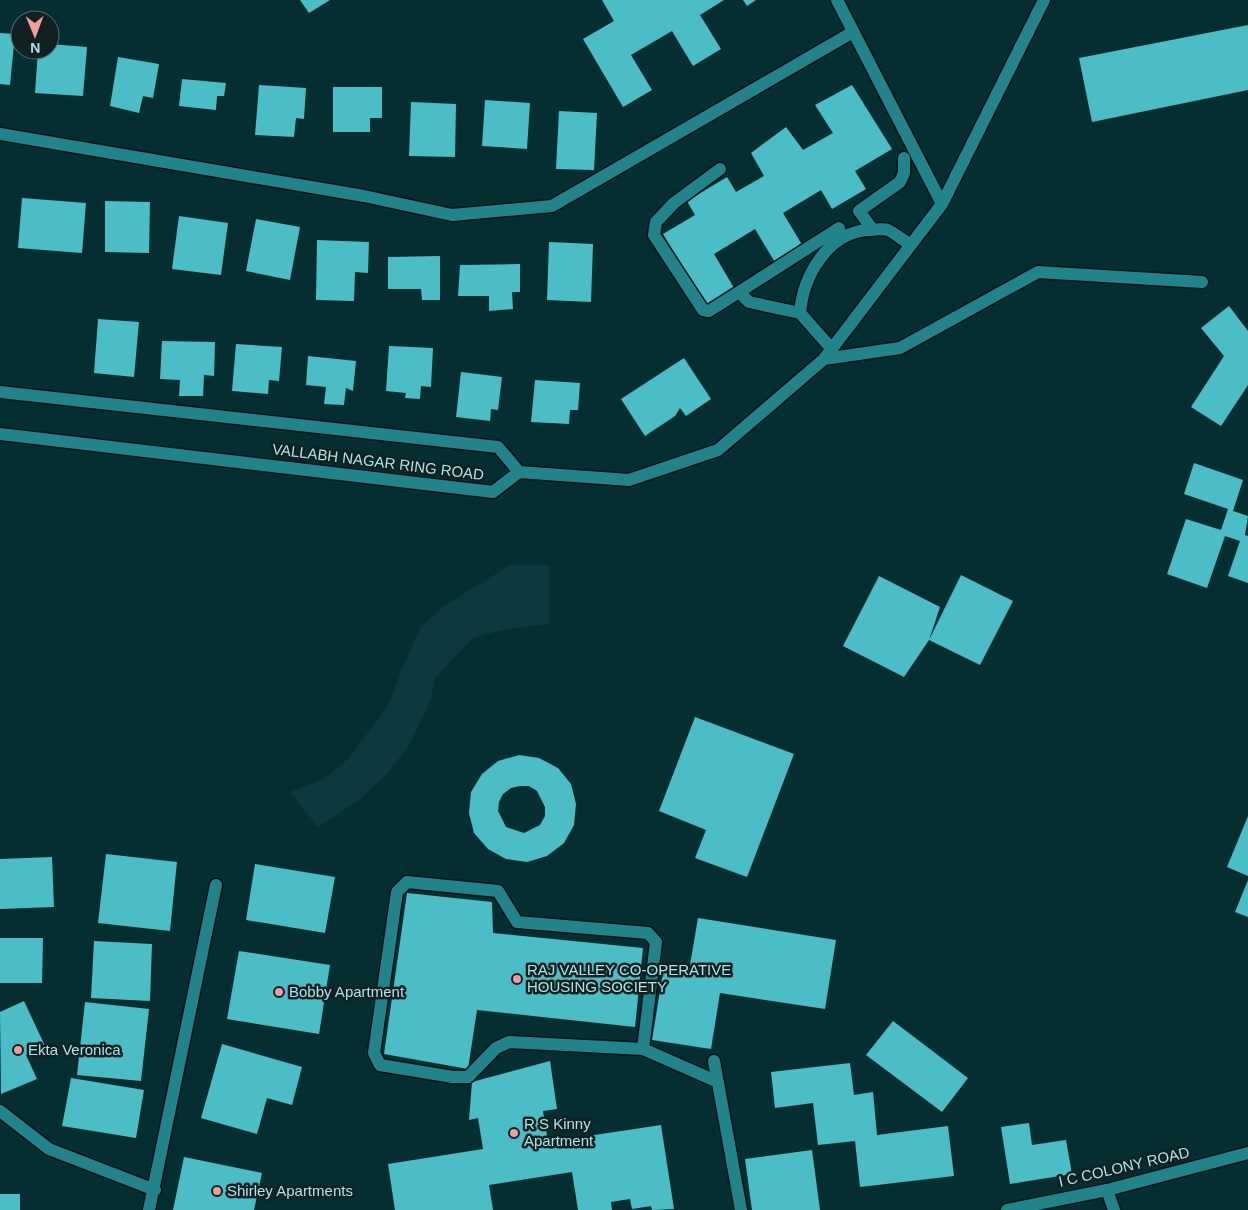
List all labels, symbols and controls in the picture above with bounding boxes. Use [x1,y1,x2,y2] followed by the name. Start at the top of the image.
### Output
[10,10,60,60] north arrow
[30,40,40,56] text: N
[271,440,485,483] street label: VALLABH NAGAR RING ROAD
[527,961,731,995] place label: RAJ VALLEY CO-OPERATIVE HOUSING SOCIETY
[511,973,523,985] marker: RAJ VALLEY CO-OPERATIVE HOUSING SOCIETY
[289,983,405,1000] place label: Bobby Apartment
[273,986,285,998] marker: Bobby Apartment
[28,1041,121,1058] place label: Ekta Veronica
[12,1044,24,1056] marker: Ekta Veronica
[524,1115,594,1149] place label: R S Kinny Apartment
[508,1127,520,1139] marker: R S Kinny Apartment
[1057,1143,1191,1190] street label: I C COLONY ROAD
[227,1182,353,1199] place label: Shirley Apartments
[211,1185,223,1197] marker: Shirley Apartments

